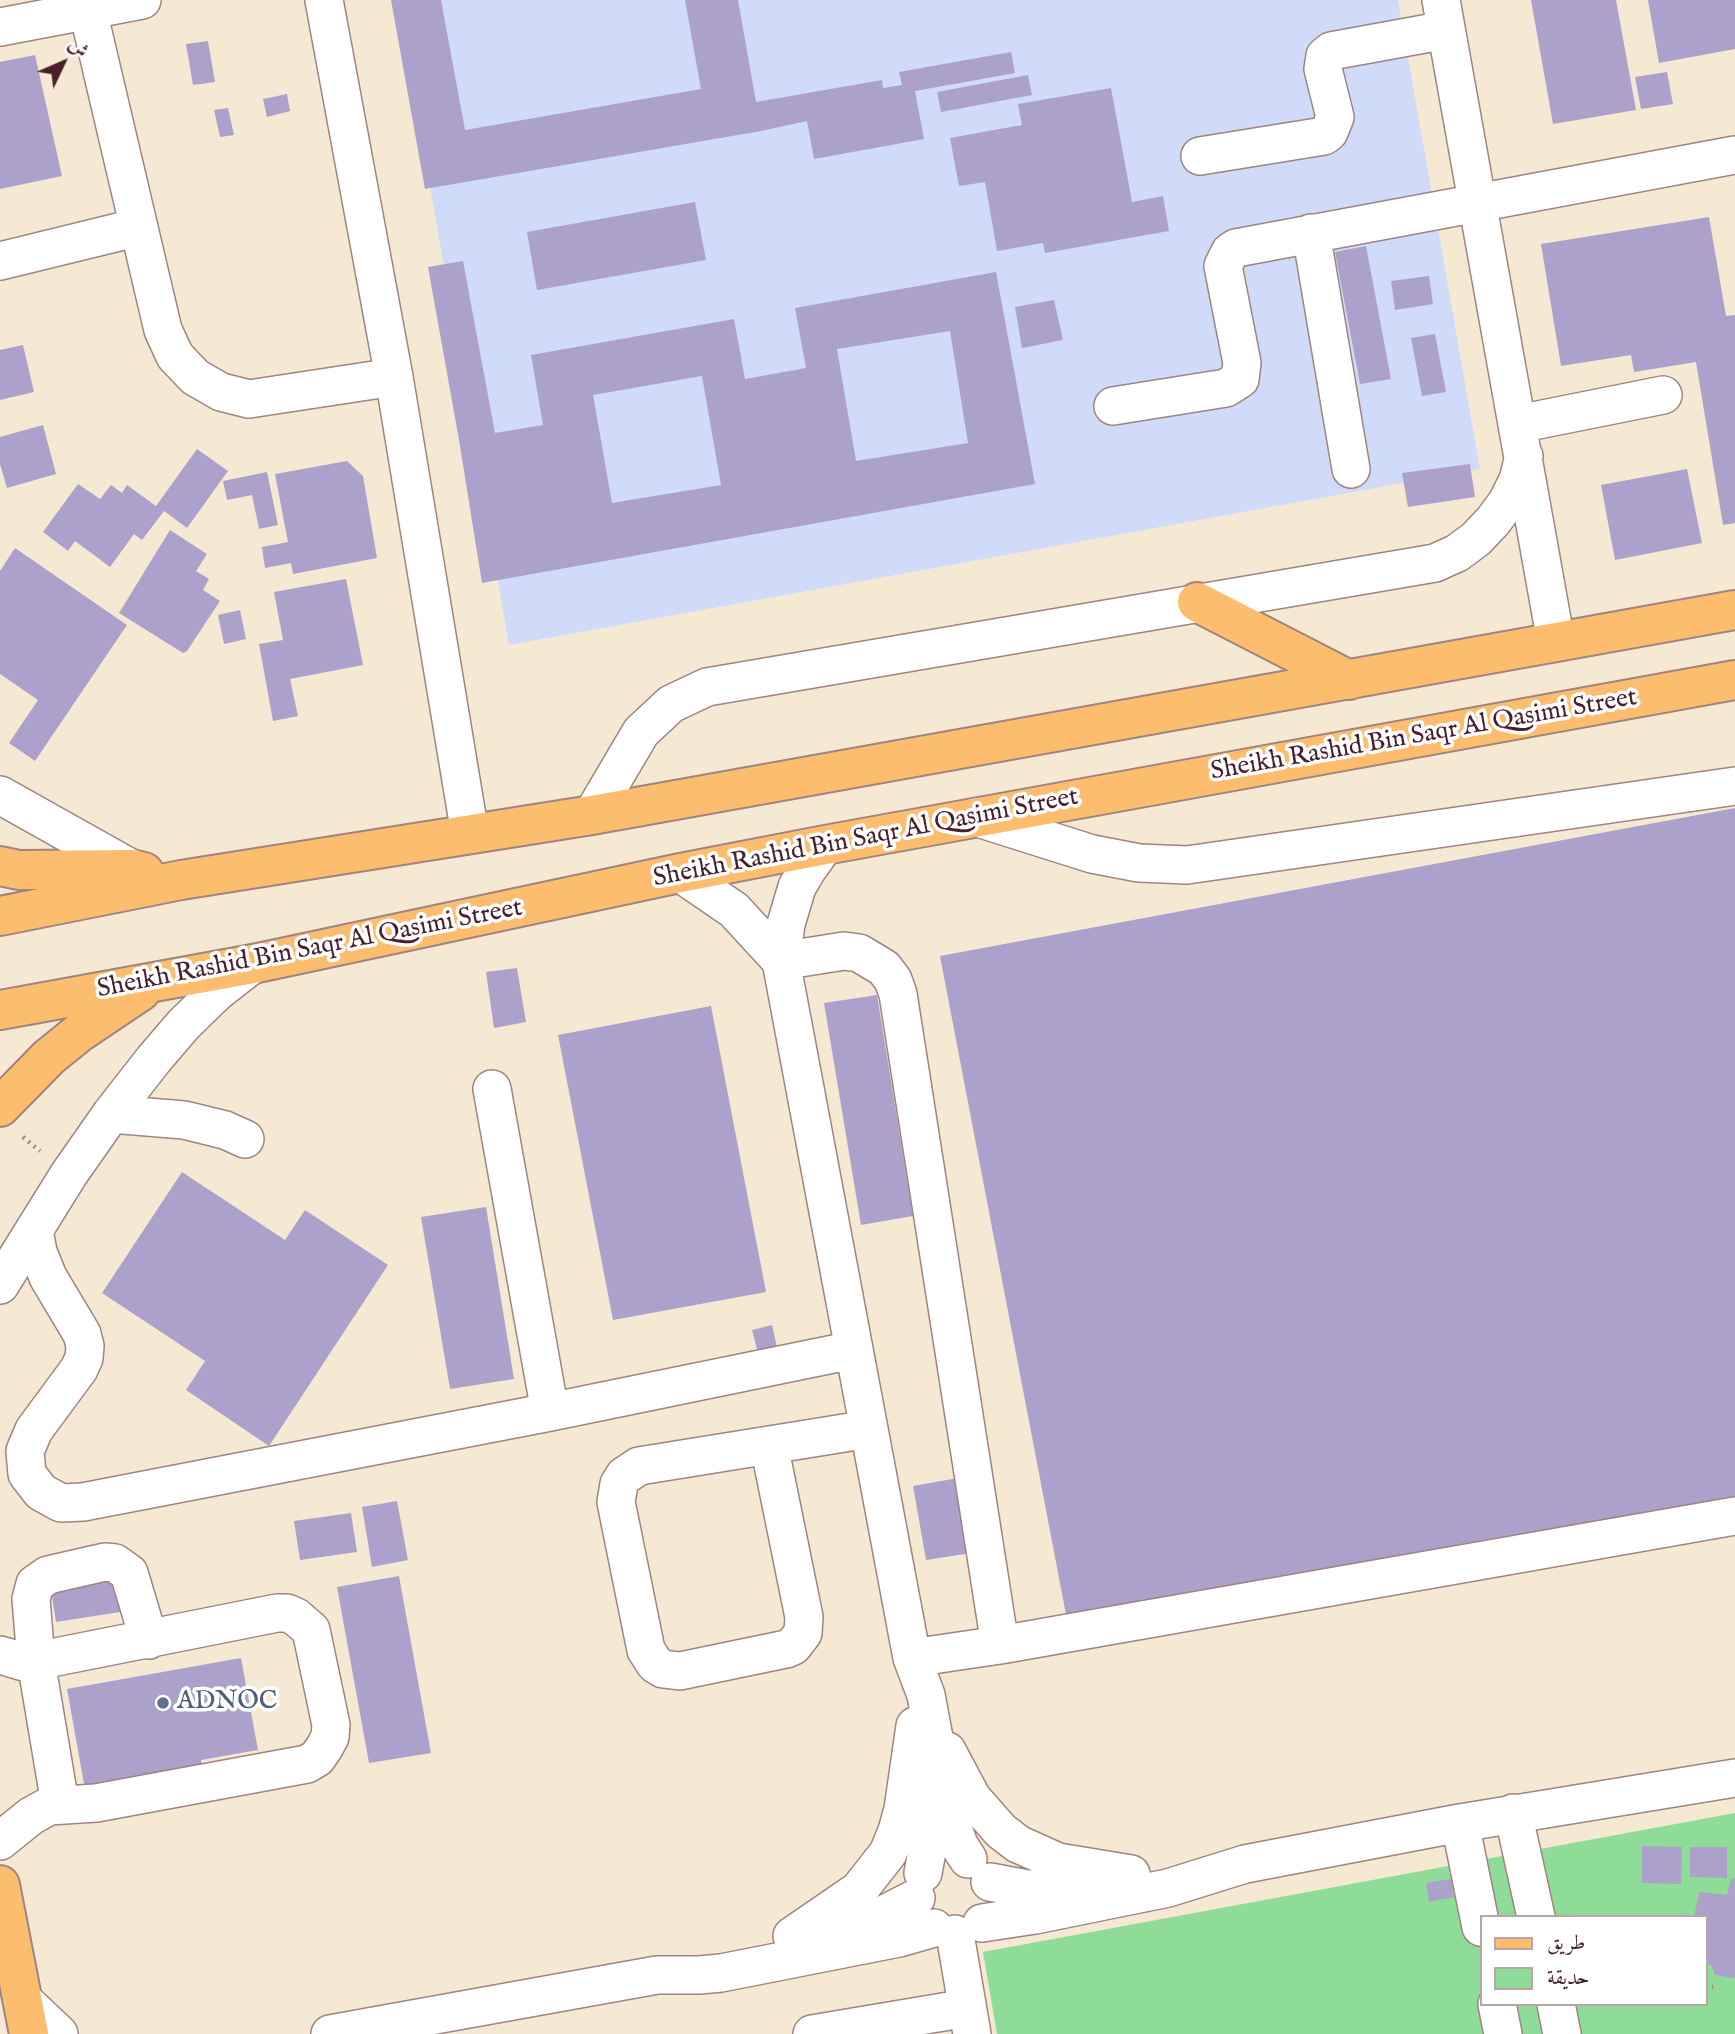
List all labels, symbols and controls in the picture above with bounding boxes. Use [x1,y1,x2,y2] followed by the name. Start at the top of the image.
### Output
[28,28,98,98] north arrow
[63,33,93,64] text: ش
[1208,683,1640,789] street label: Sheikh Rashid Bin Saqr Al Qasimi Street
[651,782,1081,896] street label: Sheikh Rashid Bin Saqr Al Qasimi Street
[95,893,525,1007] street label: Sheikh Rashid Bin Saqr Al Qasimi Street
[177,1687,277,1719] place label: ADNOC
[155,1695,171,1711] marker: ADNOC
[1480,1915,1707,2006] legend
[1547,1930,1585,1957] text: طريق
[1547,1965,1590,1992] text: حديقة

